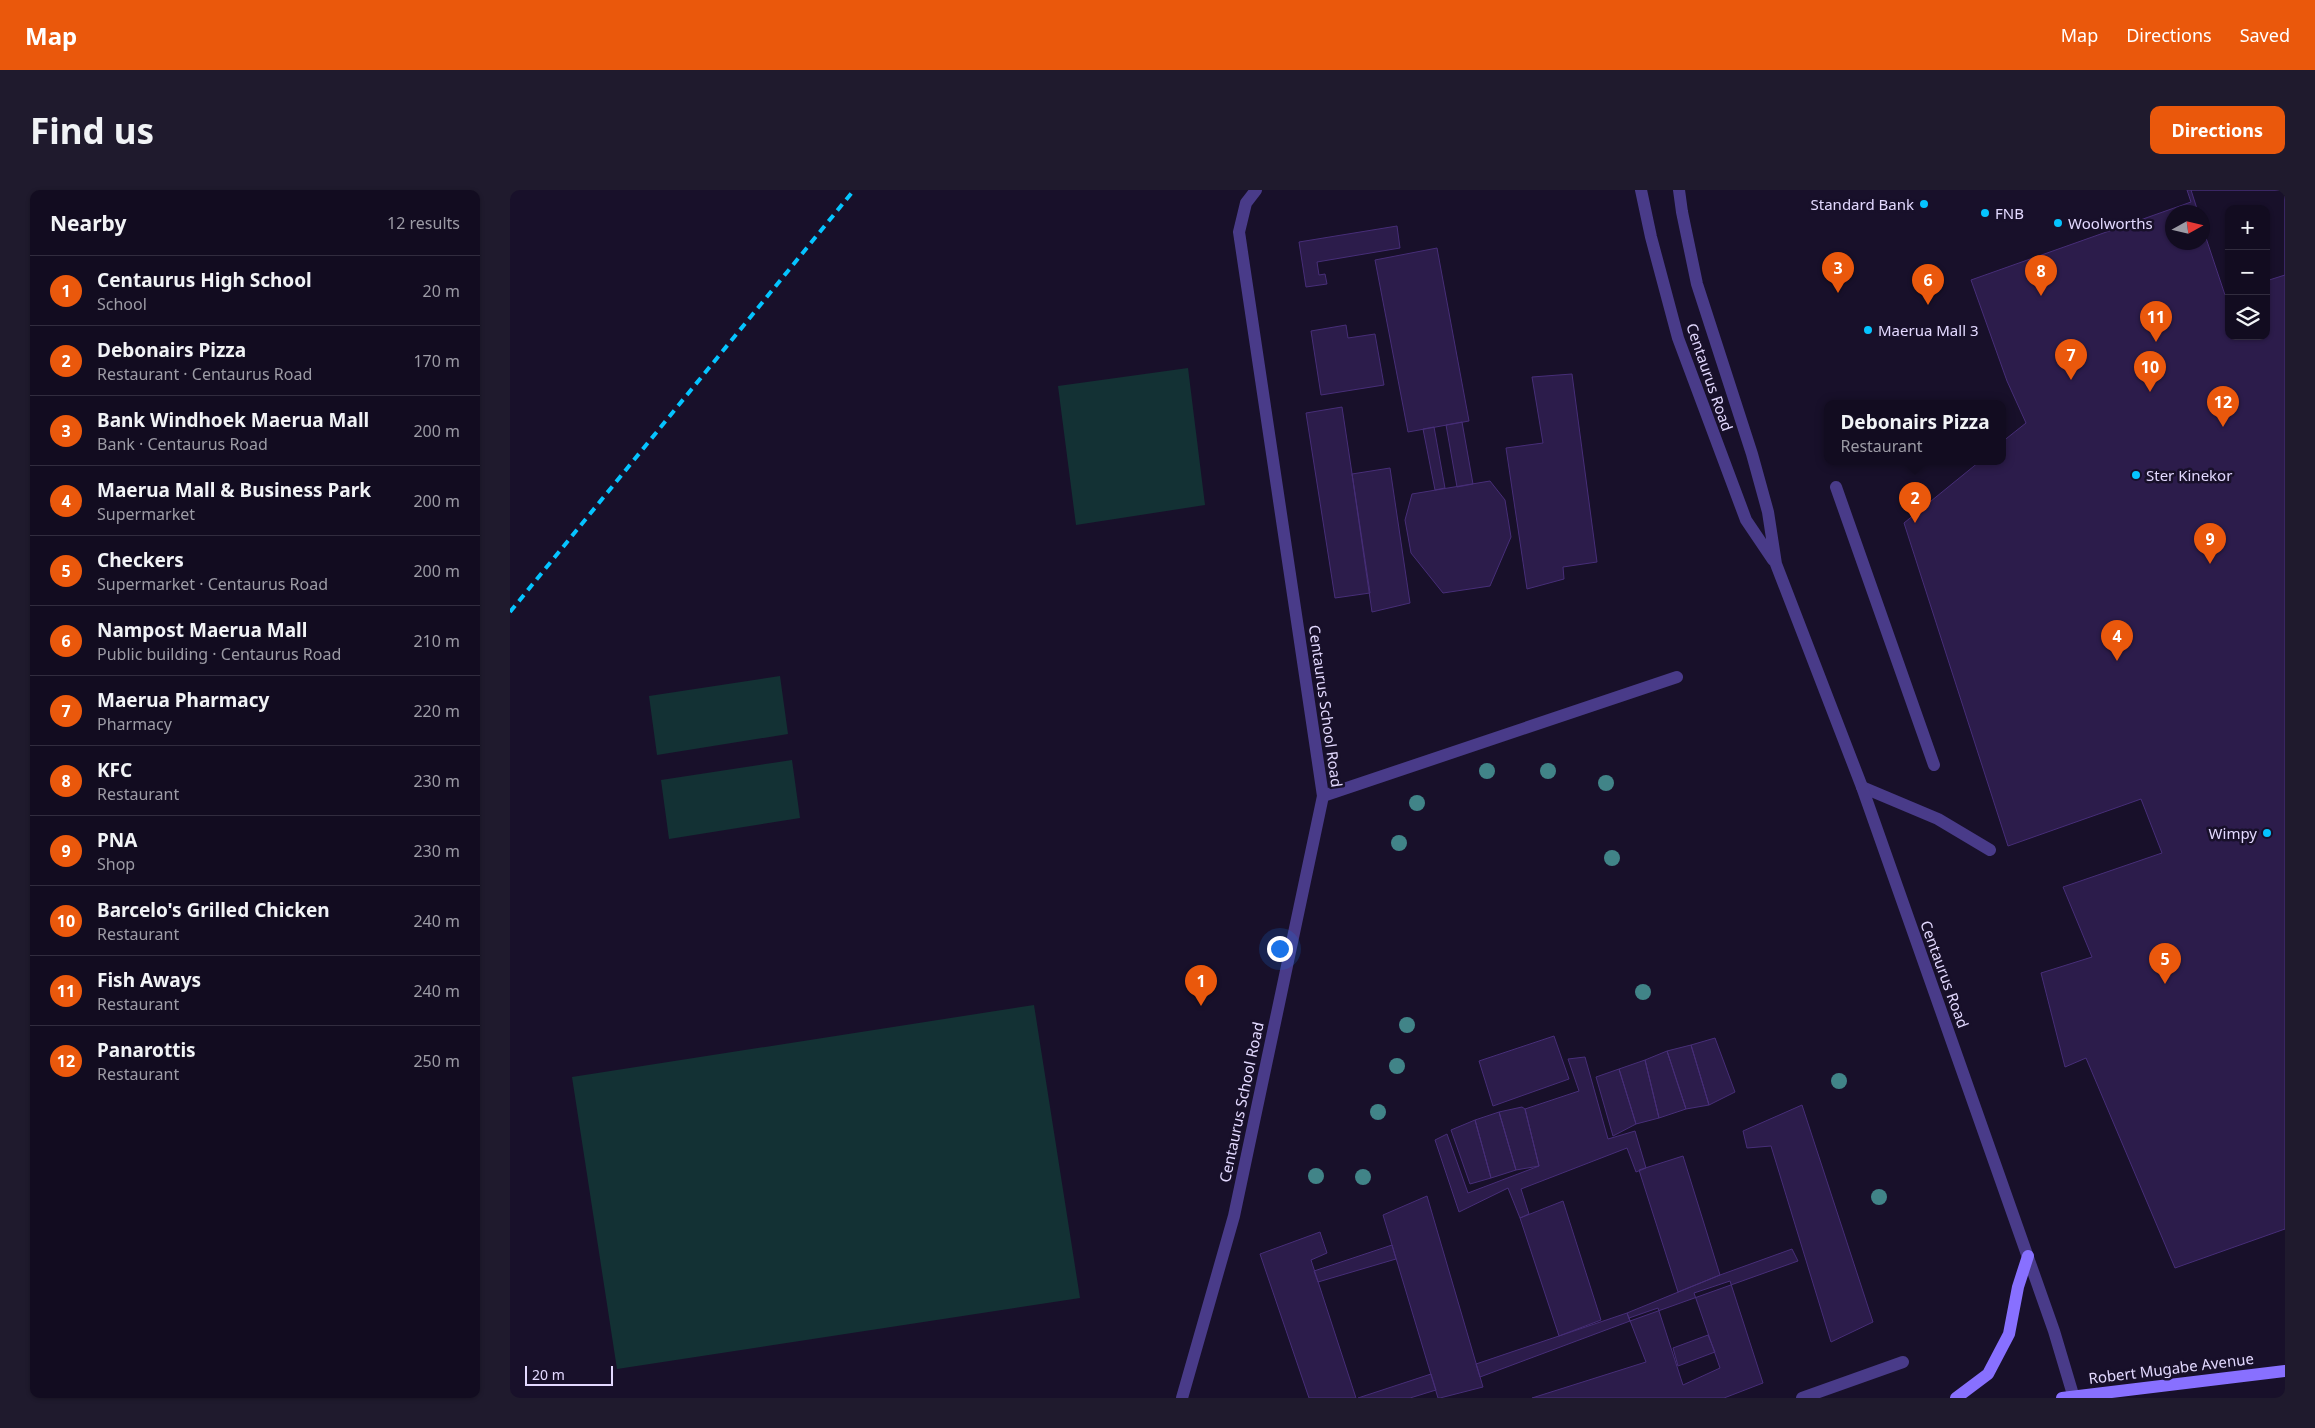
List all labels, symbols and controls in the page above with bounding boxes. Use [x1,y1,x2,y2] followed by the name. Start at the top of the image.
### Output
[25,19,77,52] text: Map
[2061,23,2098,47] text: Map
[2126,23,2212,47] text: Directions
[2240,23,2290,47] text: Saved
[2150,106,2285,154] button: Directions
[30,107,154,154] text: Find us
[1811,194,1914,214] place label: Standard Bank
[1918,198,1930,210] marker: Standard Bank
[1995,203,2024,223] place label: FNB
[2165,205,2210,250] north arrow
[2225,205,2270,340] map controls
[2225,205,2270,250] button: +
[1979,207,1991,219] marker: FNB
[50,209,126,237] text: Nearby
[387,212,460,234] text: 12 results
[2068,213,2153,233] place label: Woolworths
[2052,217,2064,229] marker: Woolworths
[2225,250,2270,295] button: −
[1822,252,1854,293] pin: 3
[2025,255,2057,296] pin: 8
[1912,264,1944,305] pin: 6
[97,267,312,293] text: Centaurus High School
[61,280,71,302] text: 1
[423,280,460,302] text: 20 m
[97,293,147,315] text: School
[2225,295,2270,340] button: layers
[2140,301,2172,342] pin: 11
[1682,320,1738,434] street label: Centaurus Road
[1878,320,1979,340] place label: Maerua Mall 3
[1862,324,1874,336] marker: Maerua Mall 3
[97,337,246,363] text: Debonairs Pizza
[2055,339,2087,380] pin: 7
[61,350,71,372] text: 2
[413,350,460,372] text: 170 m
[2134,351,2166,392] pin: 10
[97,363,312,385] text: Restaurant · Centaurus Road
[2207,386,2239,427] pin: 12
[1824,400,2006,465] popup
[97,407,369,433] text: Bank Windhoek Maerua Mall
[1840,409,1990,435] text: Debonairs Pizza
[61,420,71,442] text: 3
[413,420,460,442] text: 200 m
[97,433,268,455] text: Bank · Centaurus Road
[1840,435,1923,457] text: Restaurant
[2146,465,2232,485] place label: Ster Kinekor
[2130,469,2142,481] marker: Ster Kinekor
[97,477,371,503] text: Maerua Mall & Business Park
[1899,482,1931,523] pin: 2
[61,490,71,512] text: 4
[413,490,460,512] text: 200 m
[97,503,195,525] text: Supermarket
[2194,523,2226,564] pin: 9
[97,547,184,573] text: Checkers
[61,560,71,582] text: 5
[413,560,460,582] text: 200 m
[97,573,328,595] text: Supermarket · Centaurus Road
[97,617,307,643] text: Nampost Maerua Mall
[2101,620,2133,661] pin: 4
[1305,624,1347,788] street label: Centaurus School Road
[61,630,71,652] text: 6
[413,630,460,652] text: 210 m
[97,643,341,665] text: Public building · Centaurus Road
[97,687,269,713] text: Maerua Pharmacy
[61,700,71,722] text: 7
[413,700,460,722] text: 220 m
[97,713,172,735] text: Pharmacy
[97,757,132,783] text: KFC
[61,770,71,792] text: 8
[413,770,460,792] text: 230 m
[97,783,179,805] text: Restaurant
[2209,823,2257,843] place label: Wimpy
[97,827,137,853] text: PNA
[2261,827,2273,839] marker: Wimpy
[61,840,71,862] text: 9
[413,840,460,862] text: 230 m
[97,853,135,875] text: Shop
[97,897,330,923] text: Barcelo's Grilled Chicken
[57,910,75,932] text: 10
[413,910,460,932] text: 240 m
[1916,918,1974,1030] street label: Centaurus Road
[97,923,179,945] text: Restaurant
[1267,936,1293,962] your location
[2149,943,2181,984] pin: 5
[1185,965,1217,1006] pin: 1
[97,967,201,993] text: Fish Aways
[57,980,75,1002] text: 11
[413,980,460,1002] text: 240 m
[97,993,179,1015] text: Restaurant
[1214,1020,1268,1184] street label: Centaurus School Road
[97,1037,196,1063] text: Panarottis
[57,1050,75,1072] text: 12
[413,1050,460,1072] text: 250 m
[97,1063,179,1085] text: Restaurant
[2087,1348,2255,1388] street label: Robert Mugabe Avenue
[525,1363,612,1386] scale bar
[532,1365,565,1384] text: 20 m

